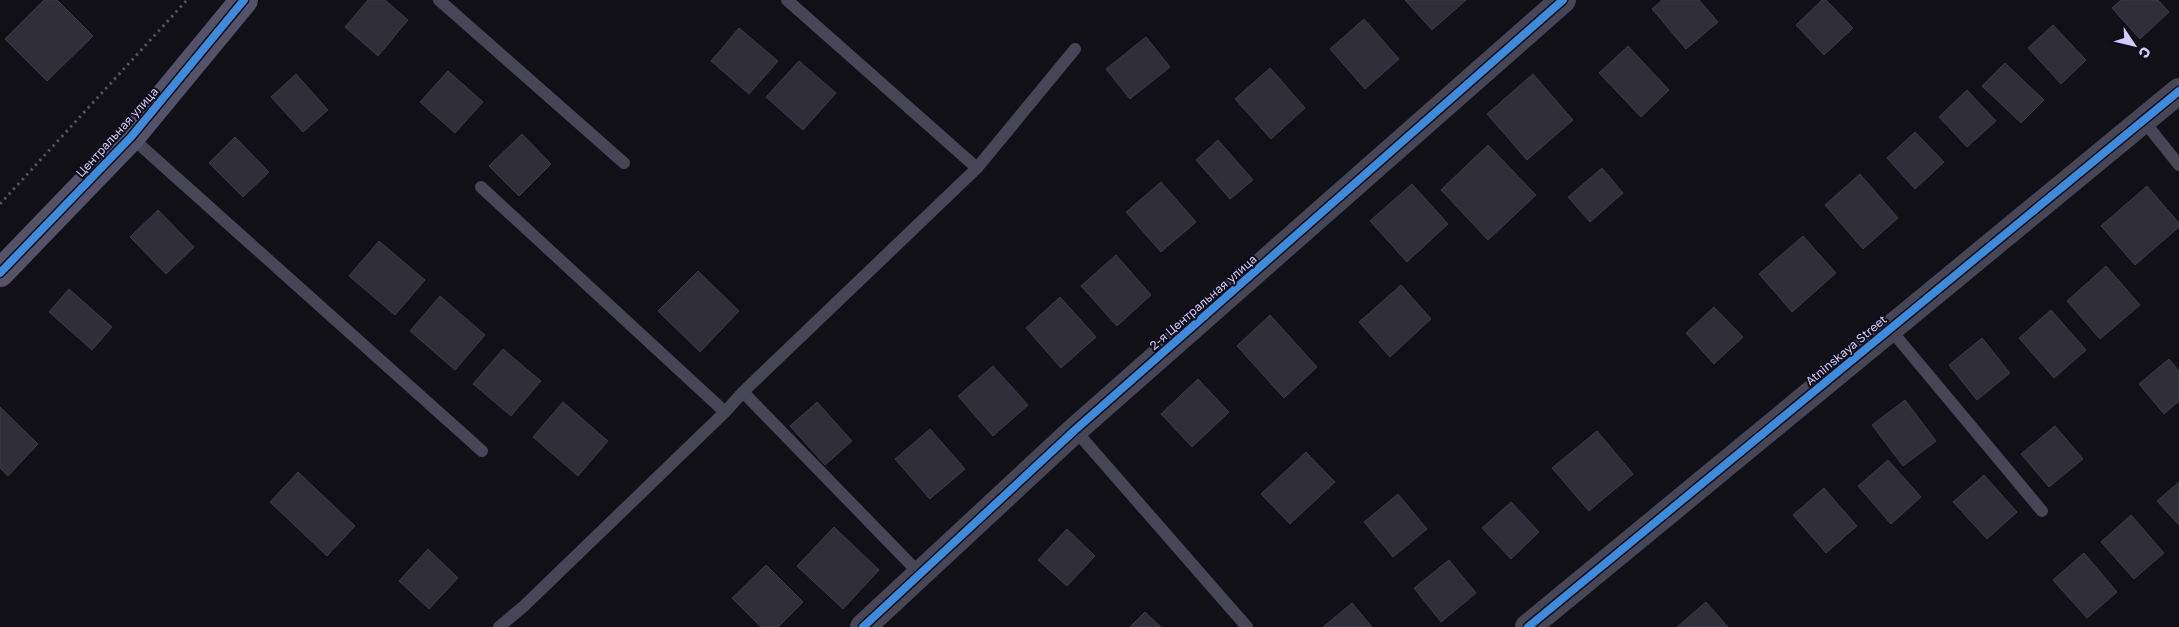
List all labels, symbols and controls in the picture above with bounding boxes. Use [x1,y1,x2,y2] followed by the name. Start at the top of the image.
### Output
[2109,20,2159,70] north arrow
[2135,44,2155,62] text: С
[73,84,161,180] street label: Центральная улица
[1146,251,1260,353] street label: 2-я Центральная улица
[1802,311,1890,388] street label: Atninskaya Street

